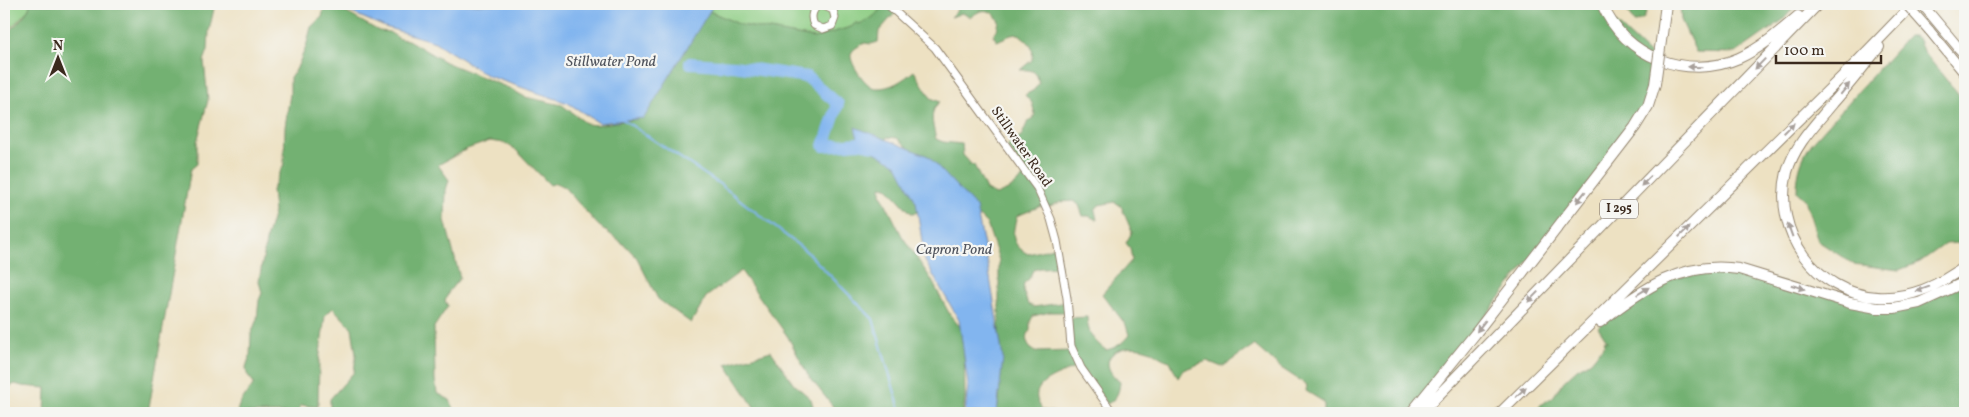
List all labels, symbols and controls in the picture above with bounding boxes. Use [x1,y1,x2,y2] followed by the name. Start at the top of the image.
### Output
[32,32,82,82] north arrow
[1776,32,1882,64] scale bar
[53,37,63,56] text: N
[1784,41,1824,62] text: 100 m
[566,52,656,73] water label: Stillwater Pond
[1754,58,1766,70] one-way arrow
[1687,63,1703,71] one-way arrow
[1839,83,1850,96] one-way arrow
[986,103,1056,191] street label: Stillwater Road
[1783,122,1795,134] one-way arrow
[1641,174,1653,186] one-way arrow
[1576,190,1586,204] one-way arrow
[1600,200,1638,218] road number: I 295
[1786,222,1794,237] one-way arrow
[1678,226,1690,238] one-way arrow
[916,240,992,261] water label: Capron Pond
[1791,283,1806,291] one-way arrow
[1915,285,1930,293] one-way arrow
[1636,286,1649,295] one-way arrow
[1527,291,1539,303] one-way arrow
[1476,319,1487,332] one-way arrow
[1515,386,1527,398] one-way arrow

